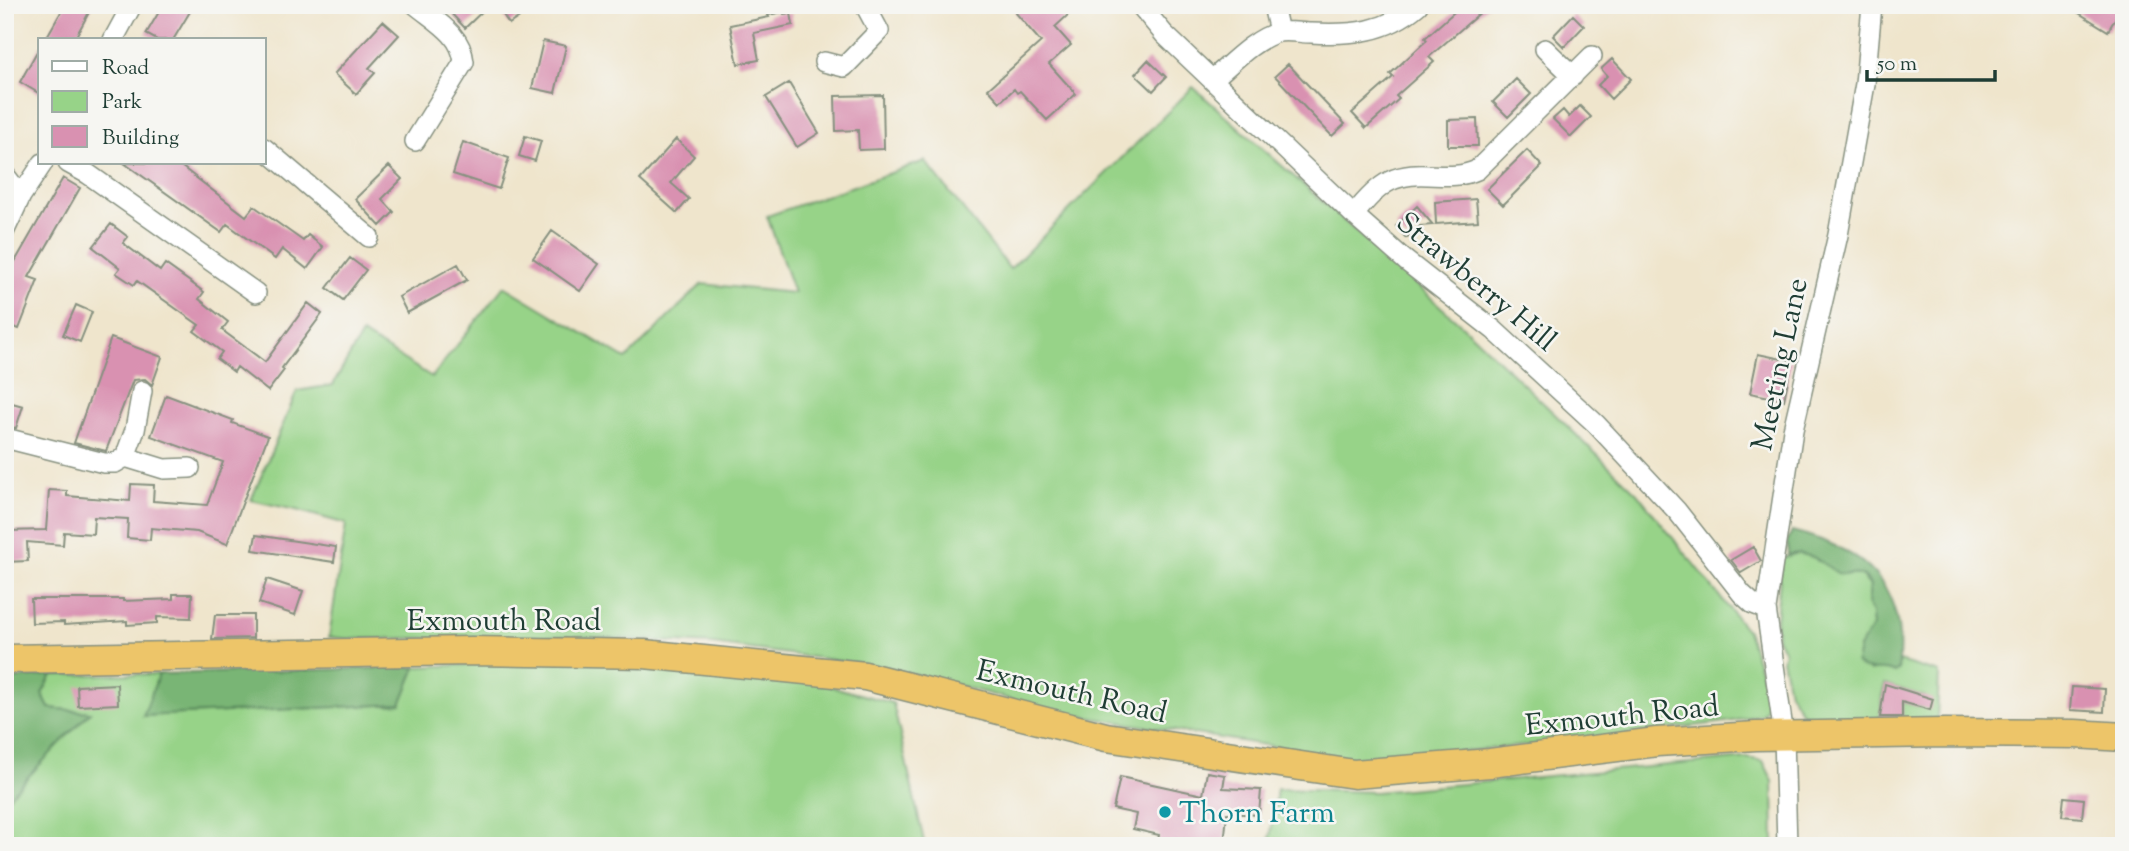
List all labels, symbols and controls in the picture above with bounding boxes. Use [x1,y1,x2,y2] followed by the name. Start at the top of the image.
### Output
[38,38,266,164] legend
[1867,38,1994,82] scale bar
[1876,50,1917,80] text: 50 m
[102,54,149,84] text: Road
[102,88,143,118] text: Park
[102,124,179,154] text: Building
[1386,203,1565,363] street label: Strawberry Hill
[1742,274,1821,455] street label: Meeting Lane
[407,601,601,644] street label: Exmouth Road
[972,651,1171,736] street label: Exmouth Road
[1523,686,1721,749] street label: Exmouth Road
[1179,793,1335,836] place label: Thorn Farm
[1157,804,1173,820] marker: Thorn Farm

